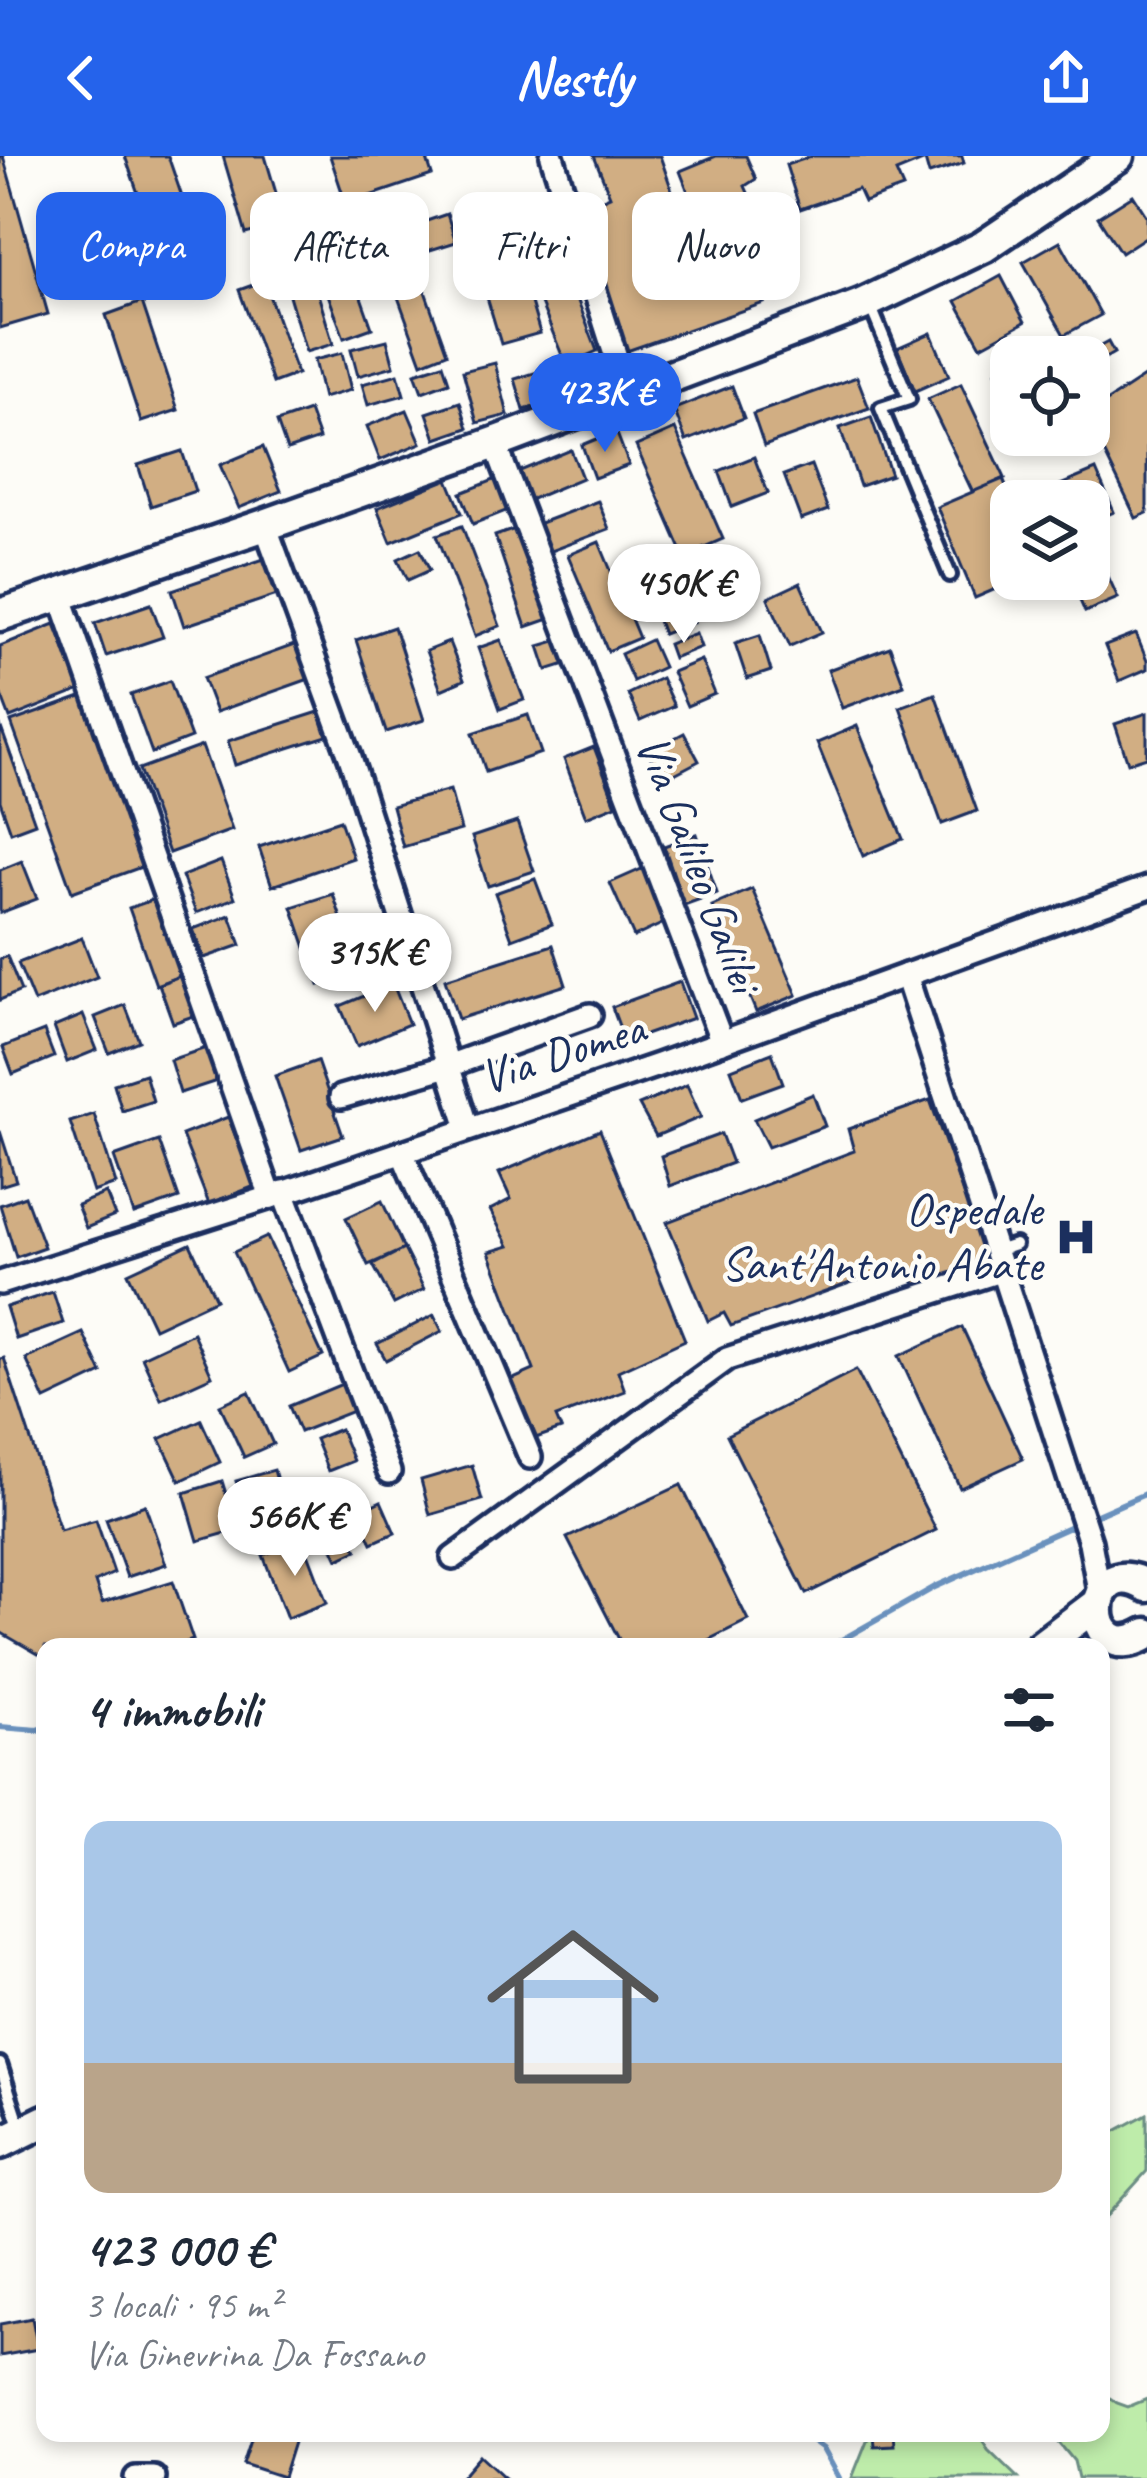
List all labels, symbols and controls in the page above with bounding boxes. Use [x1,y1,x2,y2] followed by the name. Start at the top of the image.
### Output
[515,44,632,112] text: Nestly
[48,45,114,111] icon: back
[1033,45,1099,111] icon: share
[36,192,226,300] chip: Compra
[250,192,429,300] chip: Affitta
[453,192,608,300] chip: Filtri
[632,192,800,300] chip: Nuovo
[990,336,1110,600] map controls
[990,336,1110,456] button: locate
[507,353,703,455] pin: 423K €
[555,367,655,416] text: 423K €
[990,480,1110,600] button: layers
[586,544,782,646] pin: 450K €
[635,558,733,607] text: 450K €
[623,726,777,1005] street label: Via Galileo Galilei
[277,913,473,1015] pin: 315K €
[326,927,424,976] text: 315K €
[472,996,655,1107] street label: Via Domea
[721,1179,1045,1294] place label: Ospedale Sant'Antonio Abate
[1053,1214,1099,1260] hospital icon: Ospedale Sant'Antonio Abate
[197,1477,393,1579] pin: 566K €
[245,1491,345,1540] text: 566K €
[996,1677,1062,1743] icon: filters
[84,1678,260,1742] text: 4 immobili
[465,1899,681,2115] icon: home
[84,2217,269,2281] text: 423 000 €
[84,2281,280,2330] text: 3 locali · 95 m²
[84,2330,424,2379] text: Via Ginevrina Da Fossano

